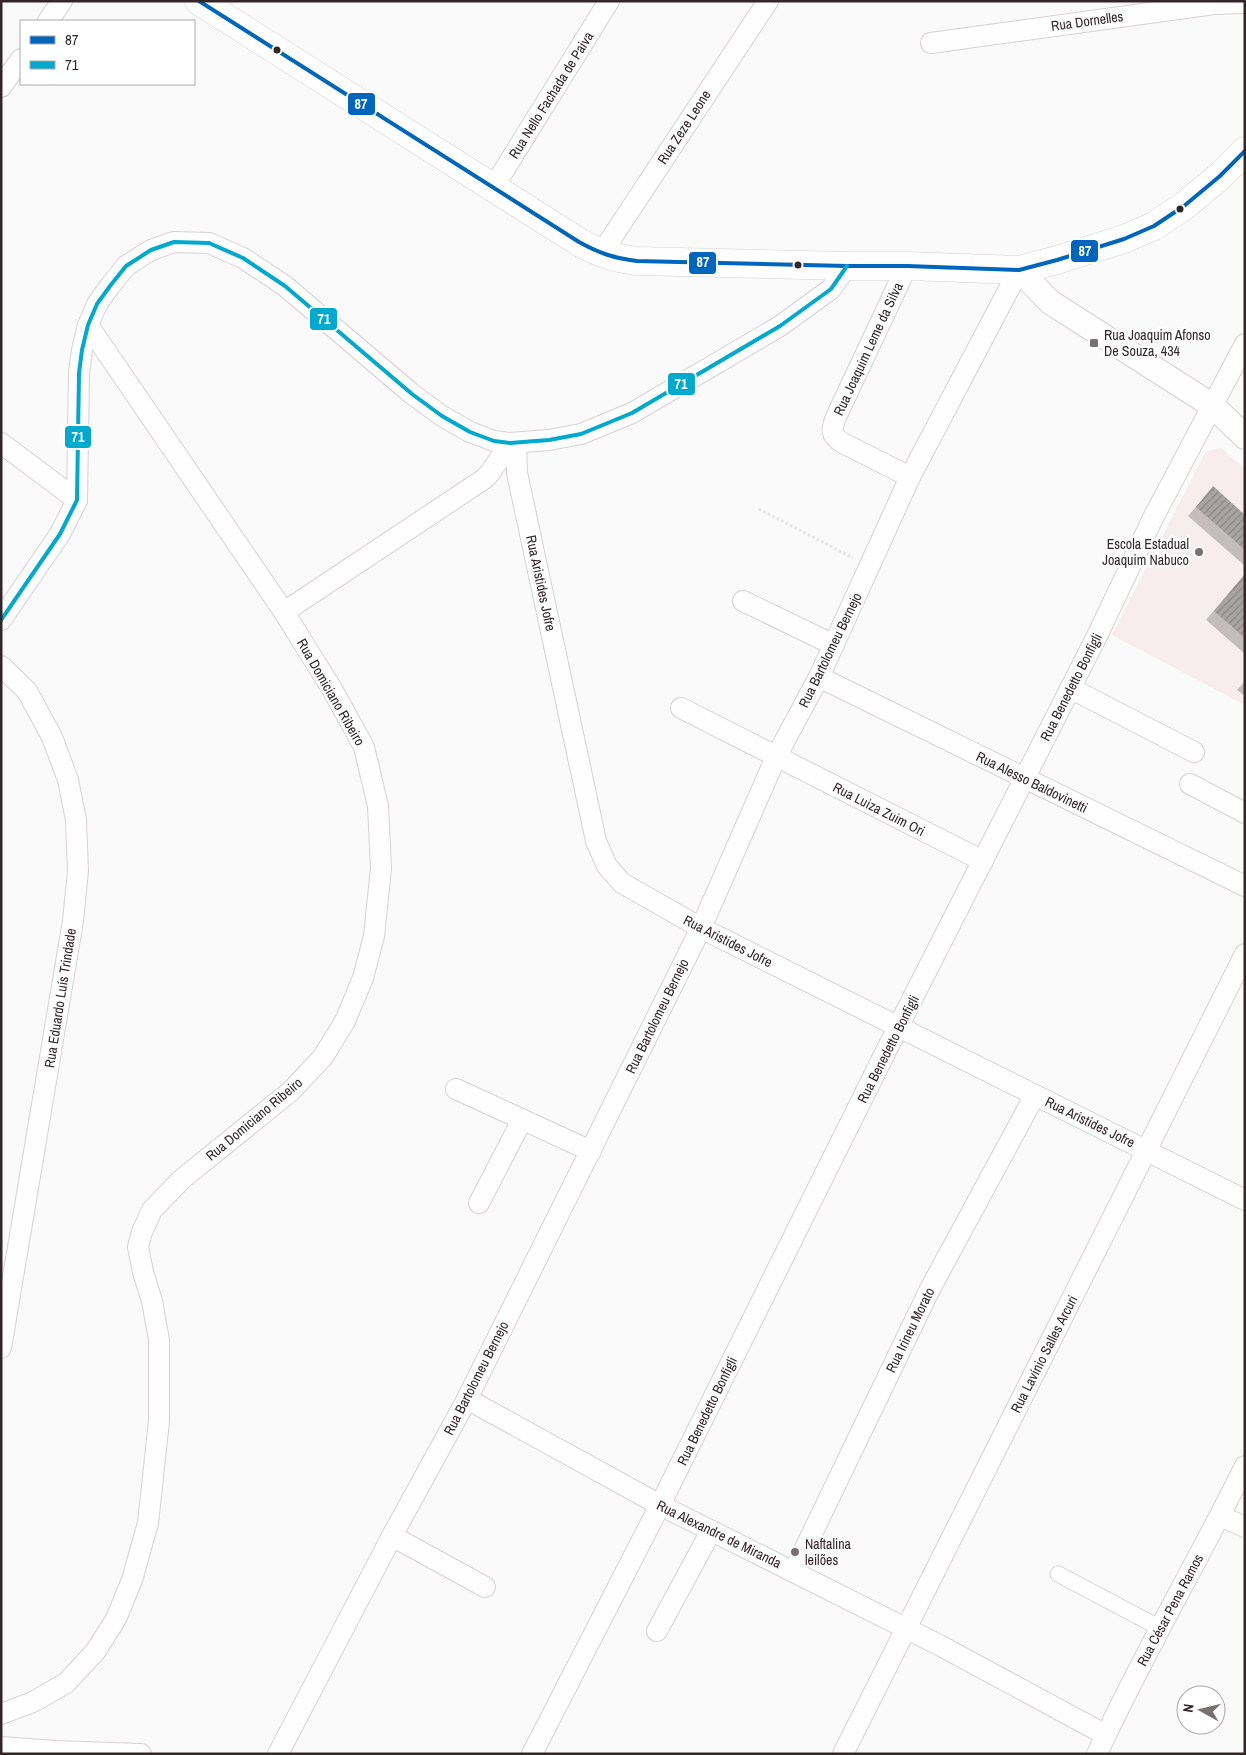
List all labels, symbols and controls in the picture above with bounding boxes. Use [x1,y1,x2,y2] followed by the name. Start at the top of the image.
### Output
[1050,7,1125,35] street label: Rua Dornelles
[20,20,195,85] legend
[505,28,598,162] street label: Rua Nello Fachada de Paiva
[65,29,79,50] text: 87
[272,45,282,55] unlabelled marker
[65,54,79,75] text: 71
[653,87,715,167] street label: Rua Zeze Leone
[347,92,376,116] line badge: 87
[355,95,368,113] text: 87
[1175,204,1185,214] unlabelled marker
[1070,239,1099,263] line badge: 87
[1079,242,1092,260] text: 87
[688,251,717,275] line badge: 87
[697,253,710,271] text: 87
[793,260,803,270] unlabelled marker
[829,279,907,418] street label: Rua Joaquim Leme da Silva
[309,307,338,331] line badge: 71
[318,310,331,328] text: 71
[1104,326,1211,360] place label: Rua Joaquim Afonso De Souza, 434
[1088,337,1100,349] marker: Rua Joaquim Afonso De Souza, 434
[667,372,696,396] line badge: 71
[675,375,688,393] text: 71
[64,425,92,449] line badge: 71
[72,428,85,446] text: 71
[522,533,560,633] street label: Rua Aristides Jofre
[1102,535,1189,569] place label: Escola Estadual Joaquim Nabuco
[1193,546,1205,558] marker: Escola Estadual Joaquim Nabuco
[794,590,866,710] street label: Rua Bartolomeu Bernejo
[1036,630,1106,744] street label: Rua Benedetto Bonfigli
[293,635,369,749] street label: Rua Domiciano Ribeiro
[973,747,1091,817] street label: Rua Alesso Baldovinetti
[830,778,928,840] street label: Rua Luiza Zuim Ori
[680,911,776,971] street label: Rua Aristides Jofre
[40,927,80,1069] street label: Rua Eduardo Luís Trindade
[621,956,693,1076] street label: Rua Bartolomeu Bernejo
[853,992,923,1106] street label: Rua Benedetto Bonfigli
[202,1073,306,1165] street label: Rua Domiciano Ribeiro
[1042,1093,1138,1151] street label: Rua Aristides Jofre
[882,1284,938,1376] street label: Rua Irineu Morato
[1007,1292,1081,1416] street label: Rua Lavínio Salles Arcuri
[439,1318,513,1438] street label: Rua Bartolomeu Bernejo
[673,1354,741,1468] street label: Rua Benedetto Bonfigli
[654,1496,785,1572] street label: Rua Alexandre de Miranda
[805,1535,852,1569] place label: Naftalina leilões
[789,1546,801,1558] marker: Naftalina leilões
[1133,1551,1207,1669] street label: Rua César Pena Ramos
[1176,1685,1226,1735] north arrow
[1179,1703,1198,1714] text: N

